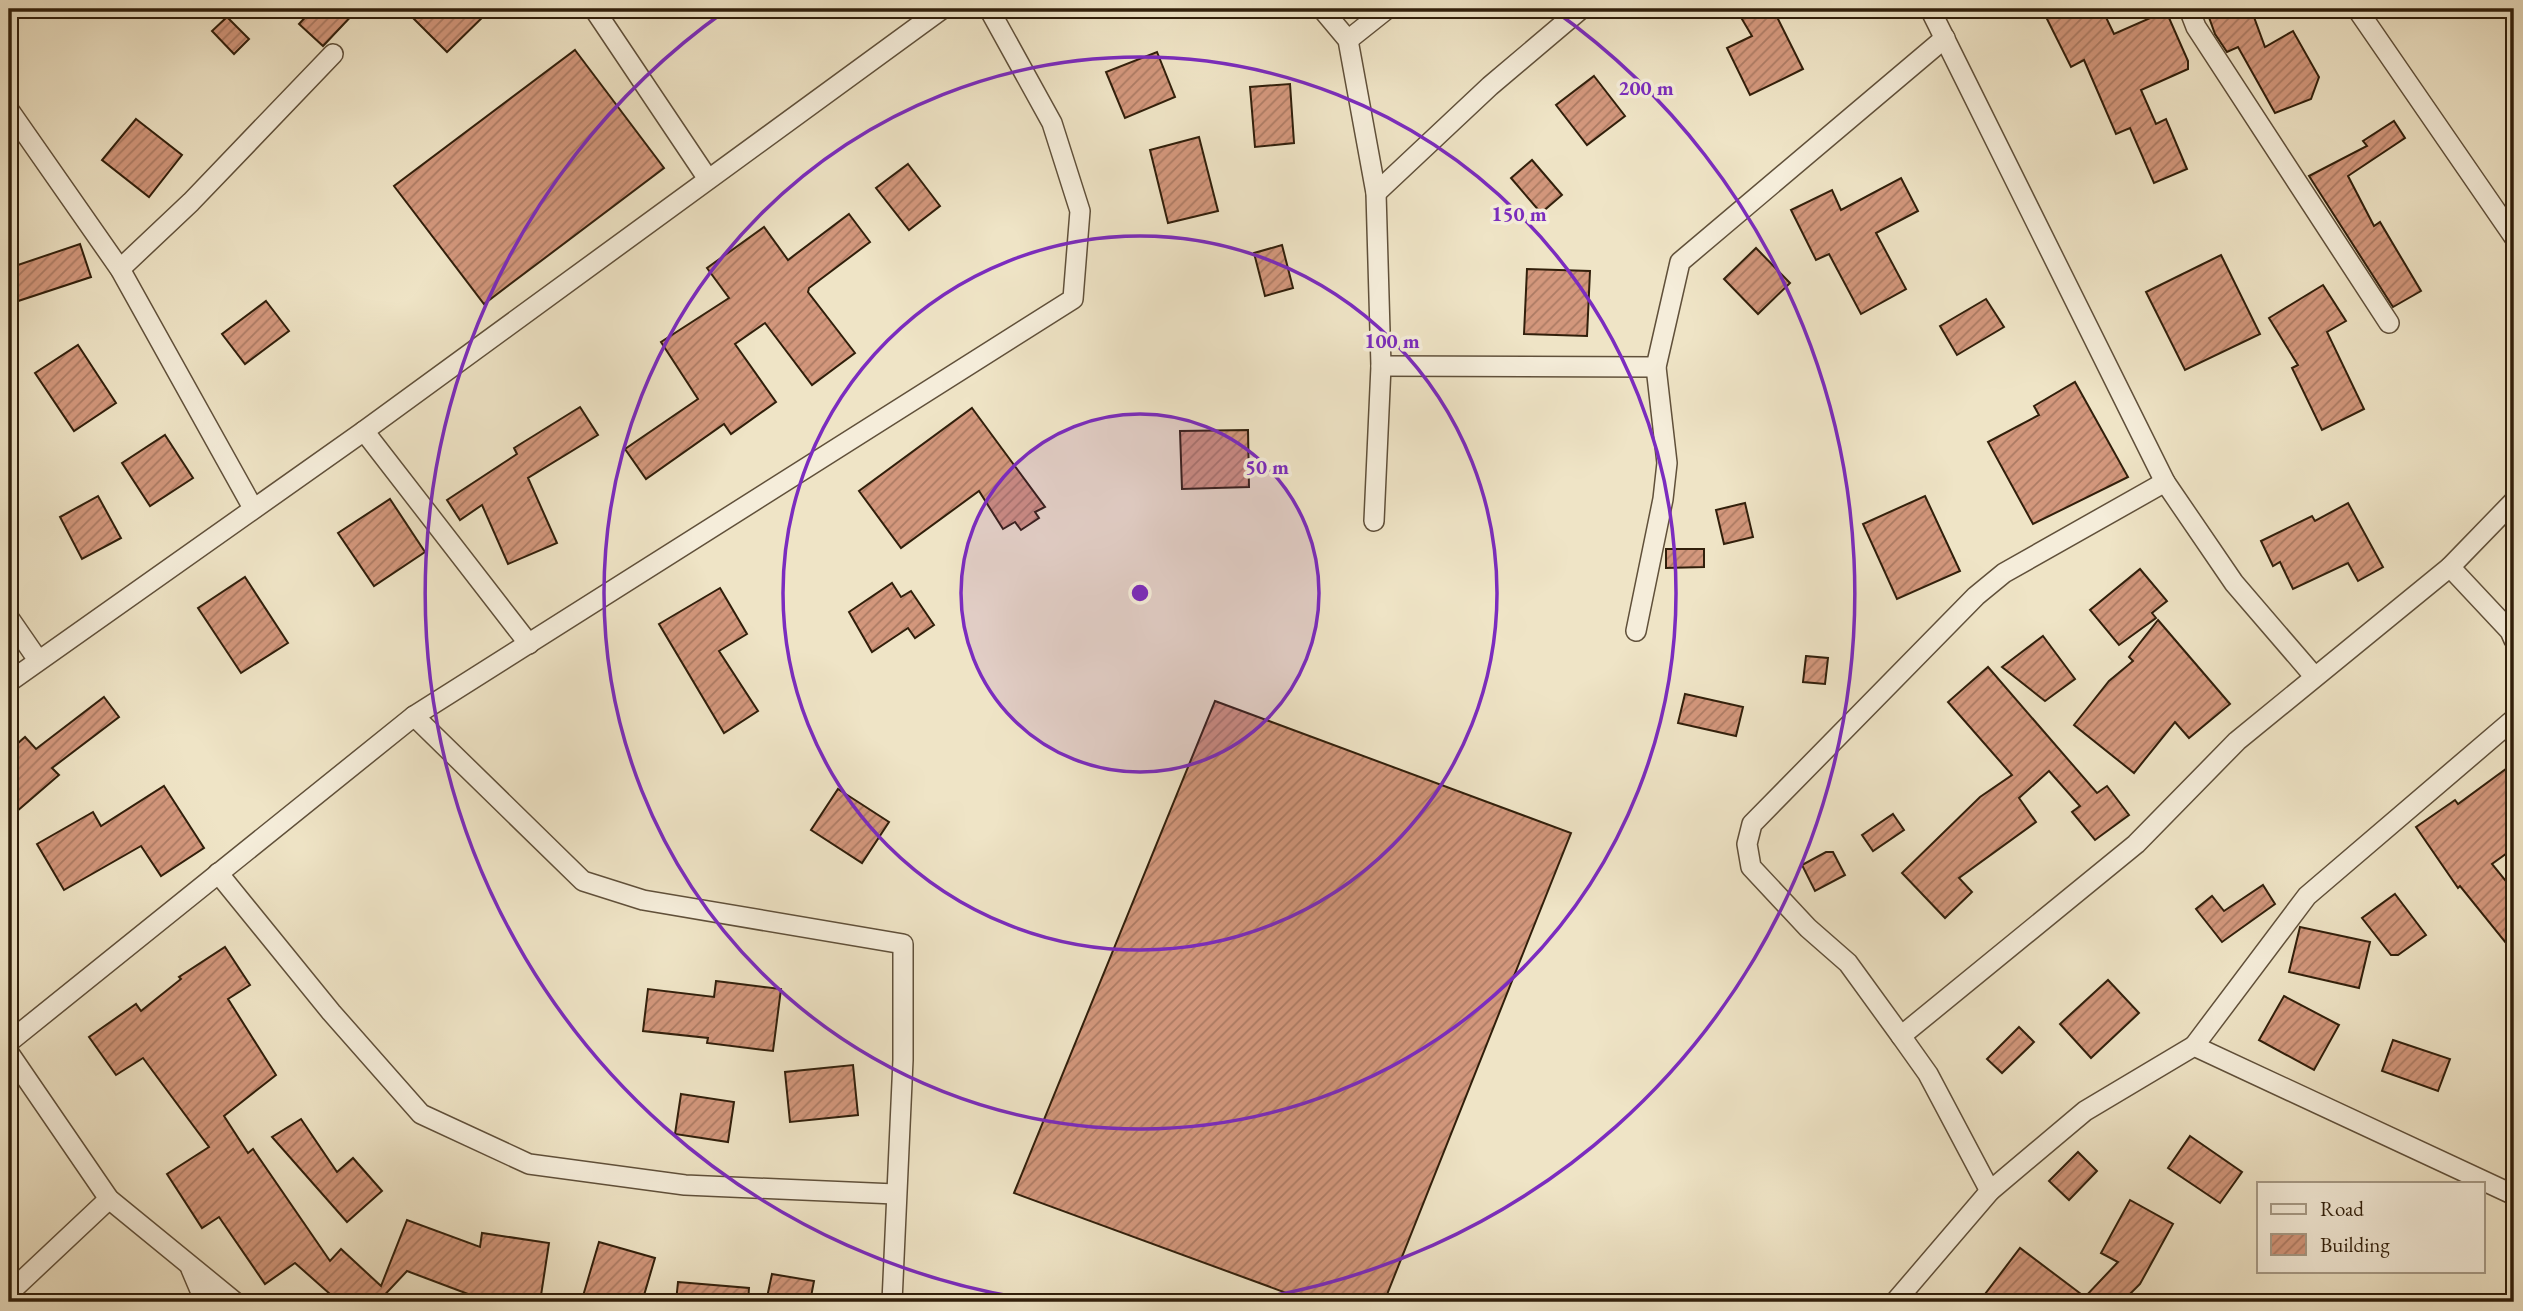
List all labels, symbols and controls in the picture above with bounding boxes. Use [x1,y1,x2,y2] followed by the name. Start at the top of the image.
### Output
[1618,74,1674,101] text: 200 m
[1491,200,1547,227] text: 150 m
[1364,327,1420,354] text: 100 m
[1245,453,1289,480] text: 50 m
[1128,581,1152,605] centre of rings
[2257,1182,2484,1272] legend
[2320,1195,2364,1222] text: Road
[2320,1231,2390,1258] text: Building

